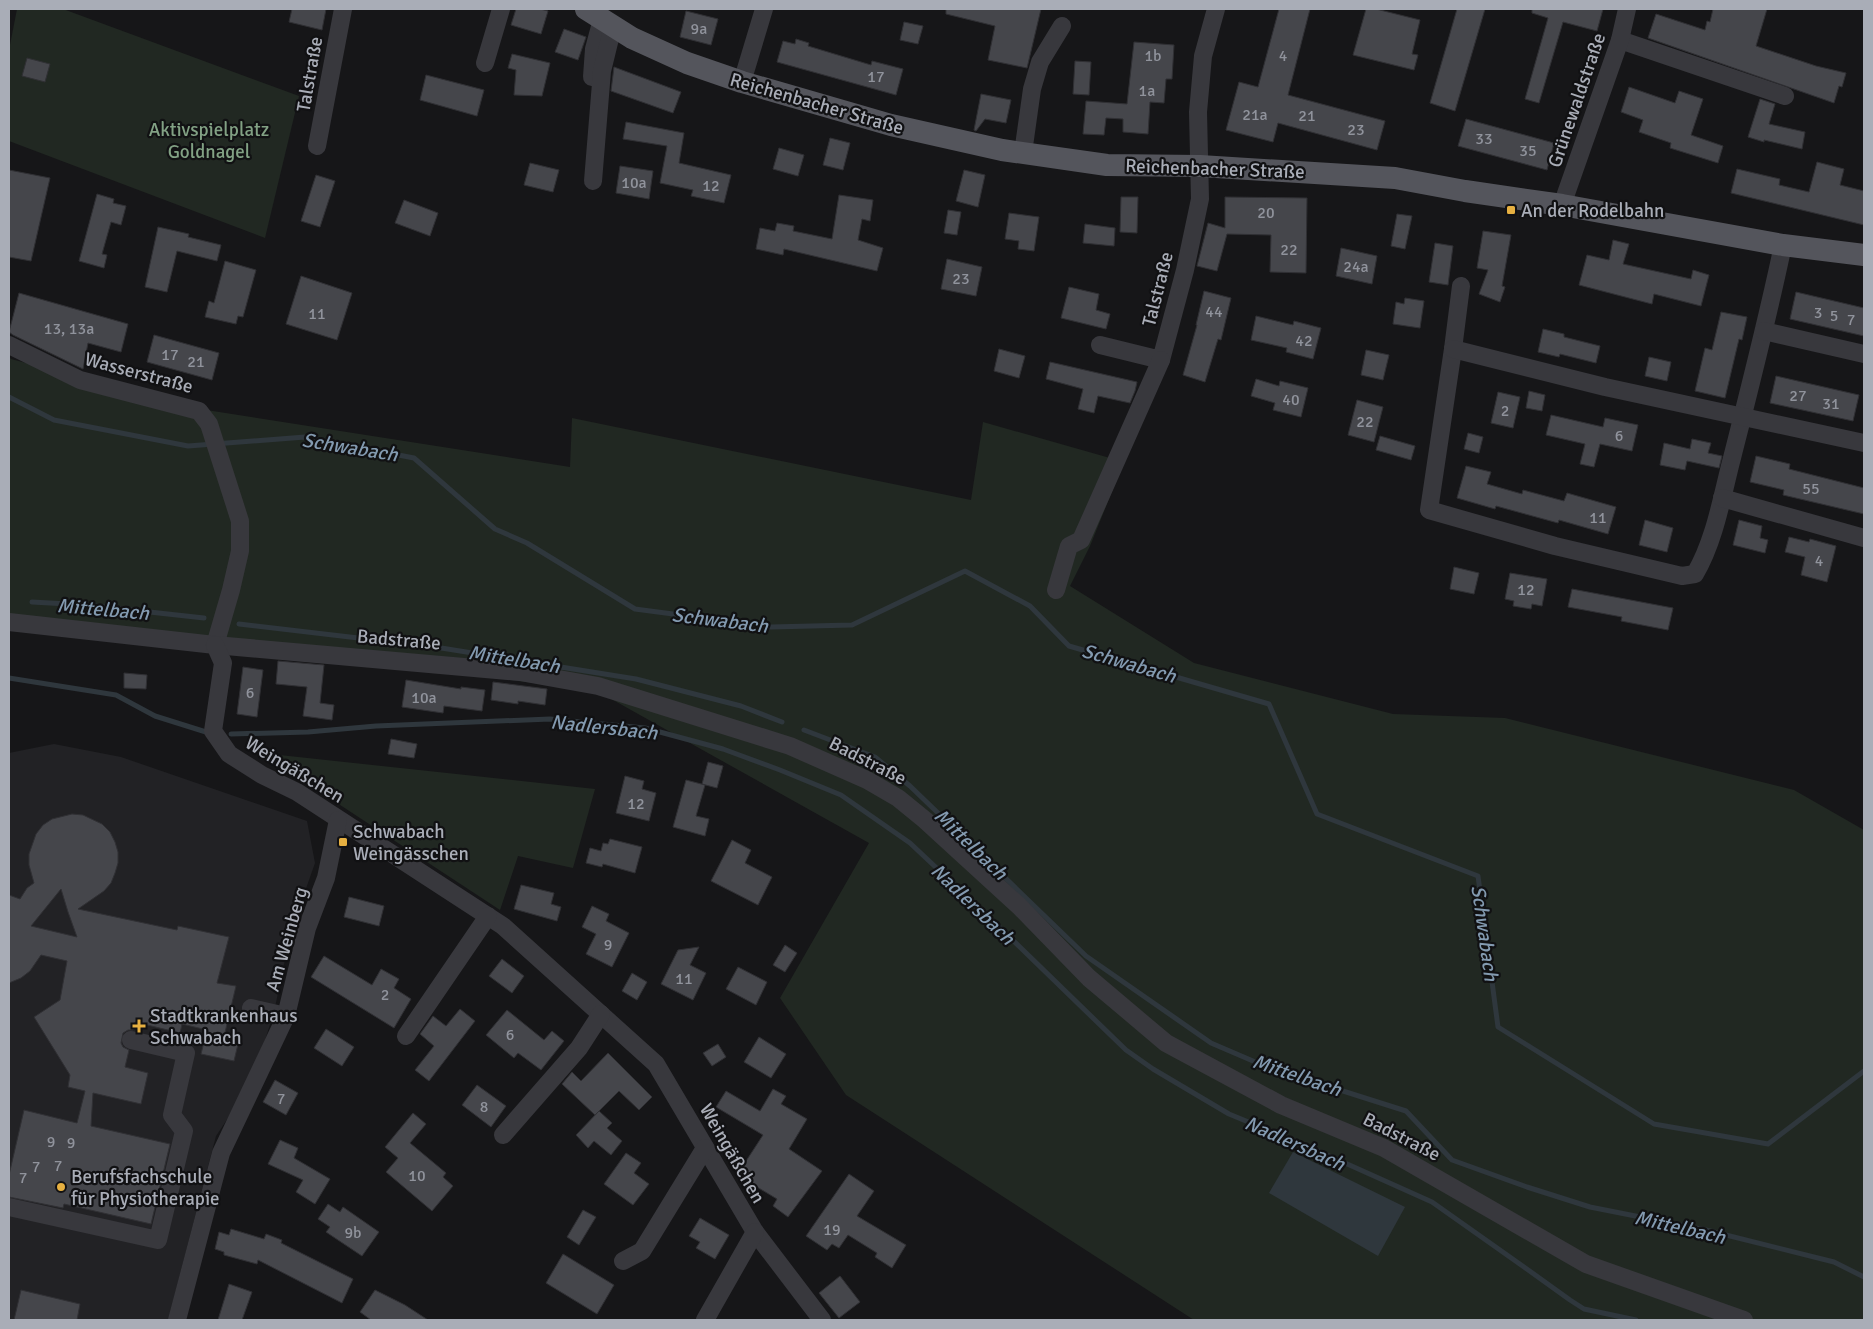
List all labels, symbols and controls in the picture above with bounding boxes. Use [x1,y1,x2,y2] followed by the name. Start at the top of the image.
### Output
[691,19,707,39] house number: 9a
[1543,30,1611,171] street label: Grünewaldstraße
[292,35,328,114] street label: Talstraße
[1144,46,1162,66] house number: 1b
[1279,46,1288,66] house number: 4
[867,67,885,87] house number: 17
[727,68,906,140] street label: Reichenbacher Straße
[1139,81,1155,101] house number: 1a
[1242,105,1268,125] house number: 21a
[1298,106,1316,126] house number: 21
[149,118,269,164] park label: Aktivspielplatz Goldnagel
[1347,120,1365,140] house number: 23
[1475,129,1493,149] house number: 33
[1519,141,1537,161] house number: 35
[1125,154,1305,184] street label: Reichenbacher Straße
[621,173,647,193] house number: 10a
[702,176,720,196] house number: 12
[1521,199,1664,223] place label: An der Rodelbahn
[1257,203,1275,223] house number: 20
[1505,204,1517,216] marker: An der Rodelbahn
[1280,240,1298,260] house number: 22
[1137,249,1179,329] street label: Talstraße
[1343,257,1369,277] house number: 24a
[952,269,970,289] house number: 23
[1205,302,1223,322] house number: 44
[1814,303,1822,323] house number: 3
[308,304,326,324] house number: 11
[1830,306,1838,326] house number: 5
[1847,310,1855,330] house number: 7
[44,319,94,339] house number: 13, 13a
[1295,331,1313,351] house number: 42
[161,345,179,365] house number: 17
[82,347,196,399] street label: Wasserstraße
[187,352,205,372] house number: 21
[1789,386,1807,406] house number: 27
[1282,390,1300,410] house number: 40
[1822,394,1840,414] house number: 31
[1501,401,1509,421] house number: 2
[1356,412,1374,432] house number: 22
[1615,426,1623,446] house number: 6
[300,428,401,468] water label: Schwabach
[1802,479,1820,499] house number: 55
[1589,508,1607,528] house number: 11
[1815,551,1824,571] house number: 4
[1517,580,1535,600] house number: 12
[56,593,151,626] water label: Mittelbach
[671,602,770,639] water label: Schwabach
[356,624,442,656] street label: Badstraße
[1079,638,1180,689] water label: Schwabach
[466,640,562,679] water label: Mittelbach
[246,683,254,703] house number: 6
[411,688,437,708] house number: 10a
[549,709,660,746] water label: Nadlersbach
[241,731,348,809] street label: Weingäßchen
[825,731,910,791] street label: Badstraße
[627,794,645,814] house number: 12
[929,803,1013,886] water label: Mittelbach
[353,820,469,866] place label: Schwabach Weingässchen
[337,836,349,848] marker: Schwabach Weingässchen
[925,858,1021,951] water label: Nadlersbach
[261,884,313,994] street label: Am Weinberg
[1465,884,1504,984] water label: Schwabach
[604,935,612,955] house number: 9
[675,969,693,989] house number: 11
[381,985,389,1005] house number: 2
[150,1004,298,1050] place label: Stadtkrankenhaus Schwabach
[132,1019,146,1033] marker: Stadtkrankenhaus Schwabach
[506,1025,514,1045] house number: 6
[1249,1049,1345,1103] water label: Mittelbach
[277,1089,285,1109] house number: 7
[480,1097,488,1117] house number: 8
[694,1099,770,1208] street label: Weingäßchen
[1359,1107,1444,1167] street label: Badstraße
[1241,1110,1350,1177] water label: Nadlersbach
[47,1132,55,1152] house number: 9
[67,1133,75,1153] house number: 9
[54,1156,62,1176] house number: 7
[32,1157,40,1177] house number: 7
[71,1165,220,1211] place label: Berufsfachschule für Physiotherapie
[408,1166,426,1186] house number: 10
[19,1168,27,1188] house number: 7
[55,1181,67,1193] marker: Berufsfachschule für Physiotherapie
[1632,1205,1729,1250] water label: Mittelbach
[823,1220,841,1240] house number: 19
[344,1223,362,1243] house number: 9b

